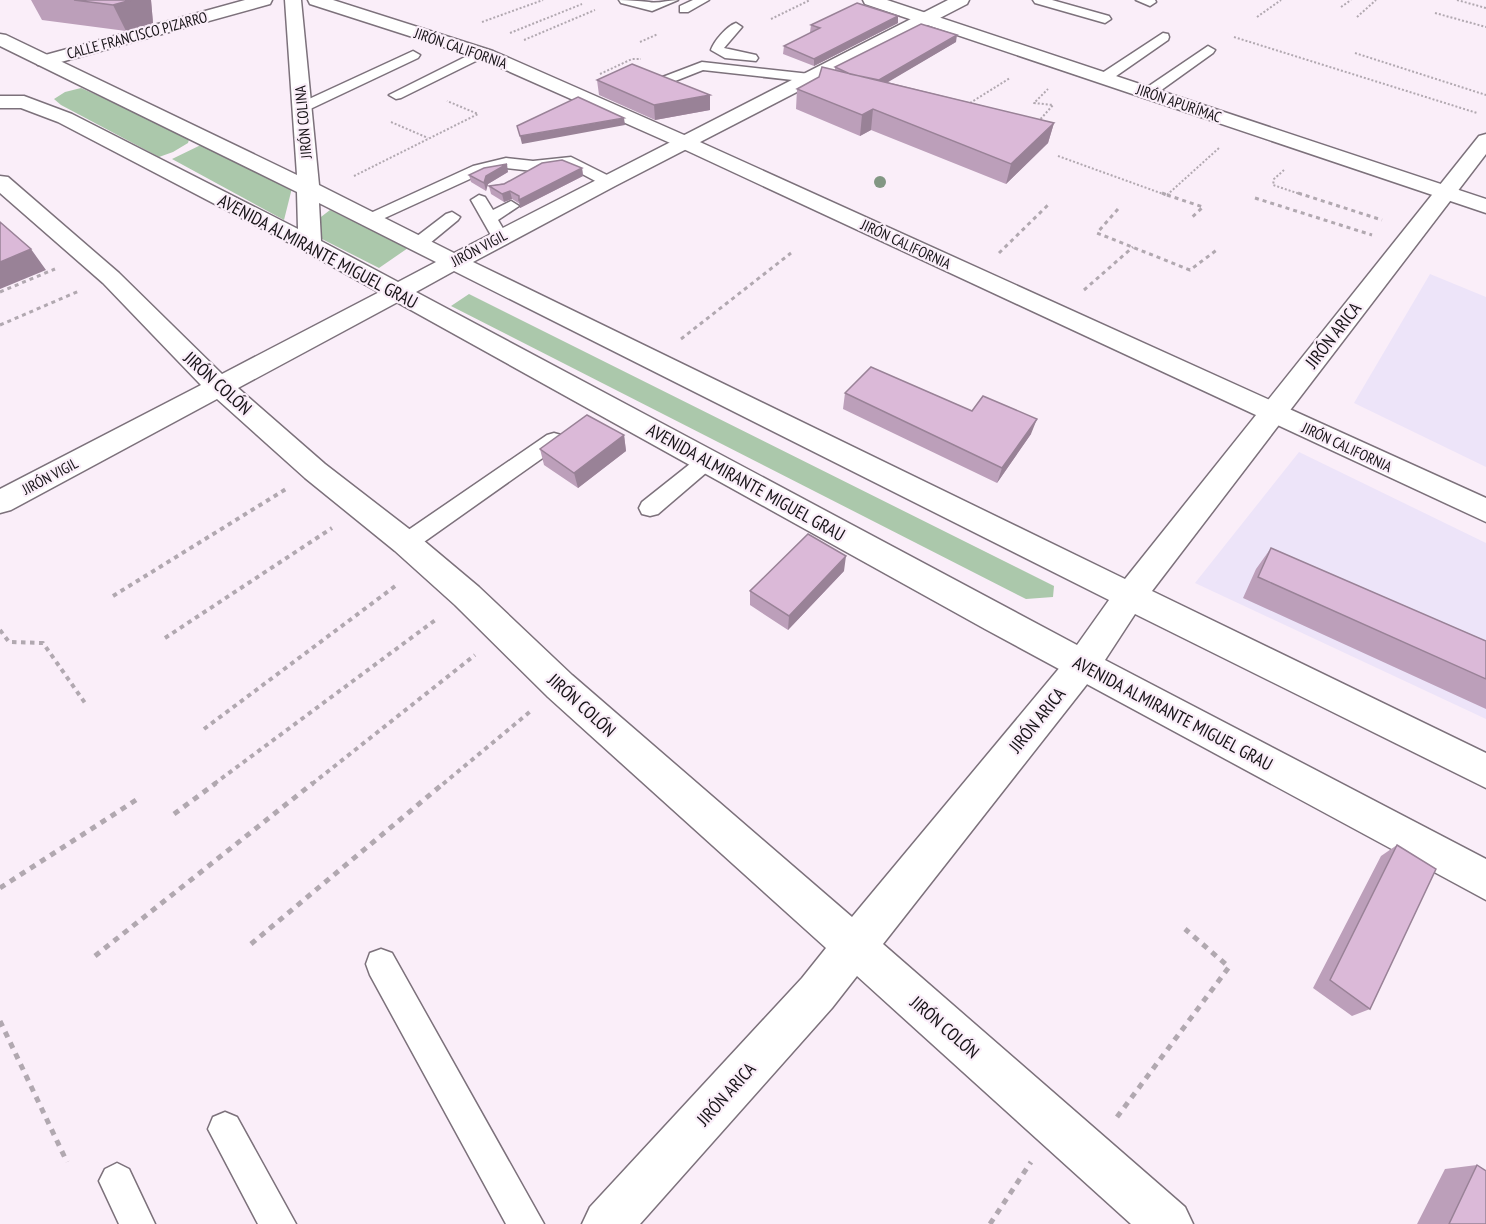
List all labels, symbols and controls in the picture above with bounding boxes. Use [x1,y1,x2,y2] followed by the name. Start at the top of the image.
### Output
[65,7,209,63] street label: CALLE FRANCISCO PIZARRO
[411,23,511,73] street label: JIRÓN CALIFORNIA
[1133,79,1224,126] street label: JIRÓN APURÍMAC
[290,84,316,160] street label: JIRÓN COLINA
[214,189,422,313] street label: AVENIDA ALMIRANTE MIGUEL GRAU
[857,214,955,273] street label: JIRÓN CALIFORNIA
[447,225,511,271] street label: JIRÓN VIGIL
[1300,297,1366,373] street label: JIRÓN ARICA
[178,346,257,420] street label: JIRÓN COLÓN
[1298,417,1396,476] street label: JIRÓN CALIFORNIA
[643,418,849,546] street label: AVENIDA ALMIRANTE MIGUEL GRAU
[18,453,82,499] street label: JIRÓN VIGIL
[1069,651,1277,775] street label: AVENIDA ALMIRANTE MIGUEL GRAU
[542,668,621,742] street label: JIRÓN COLÓN
[1003,682,1071,758] street label: JIRÓN ARICA
[905,990,984,1063] street label: JIRÓN COLÓN
[691,1057,761,1131] street label: JIRÓN ARICA

